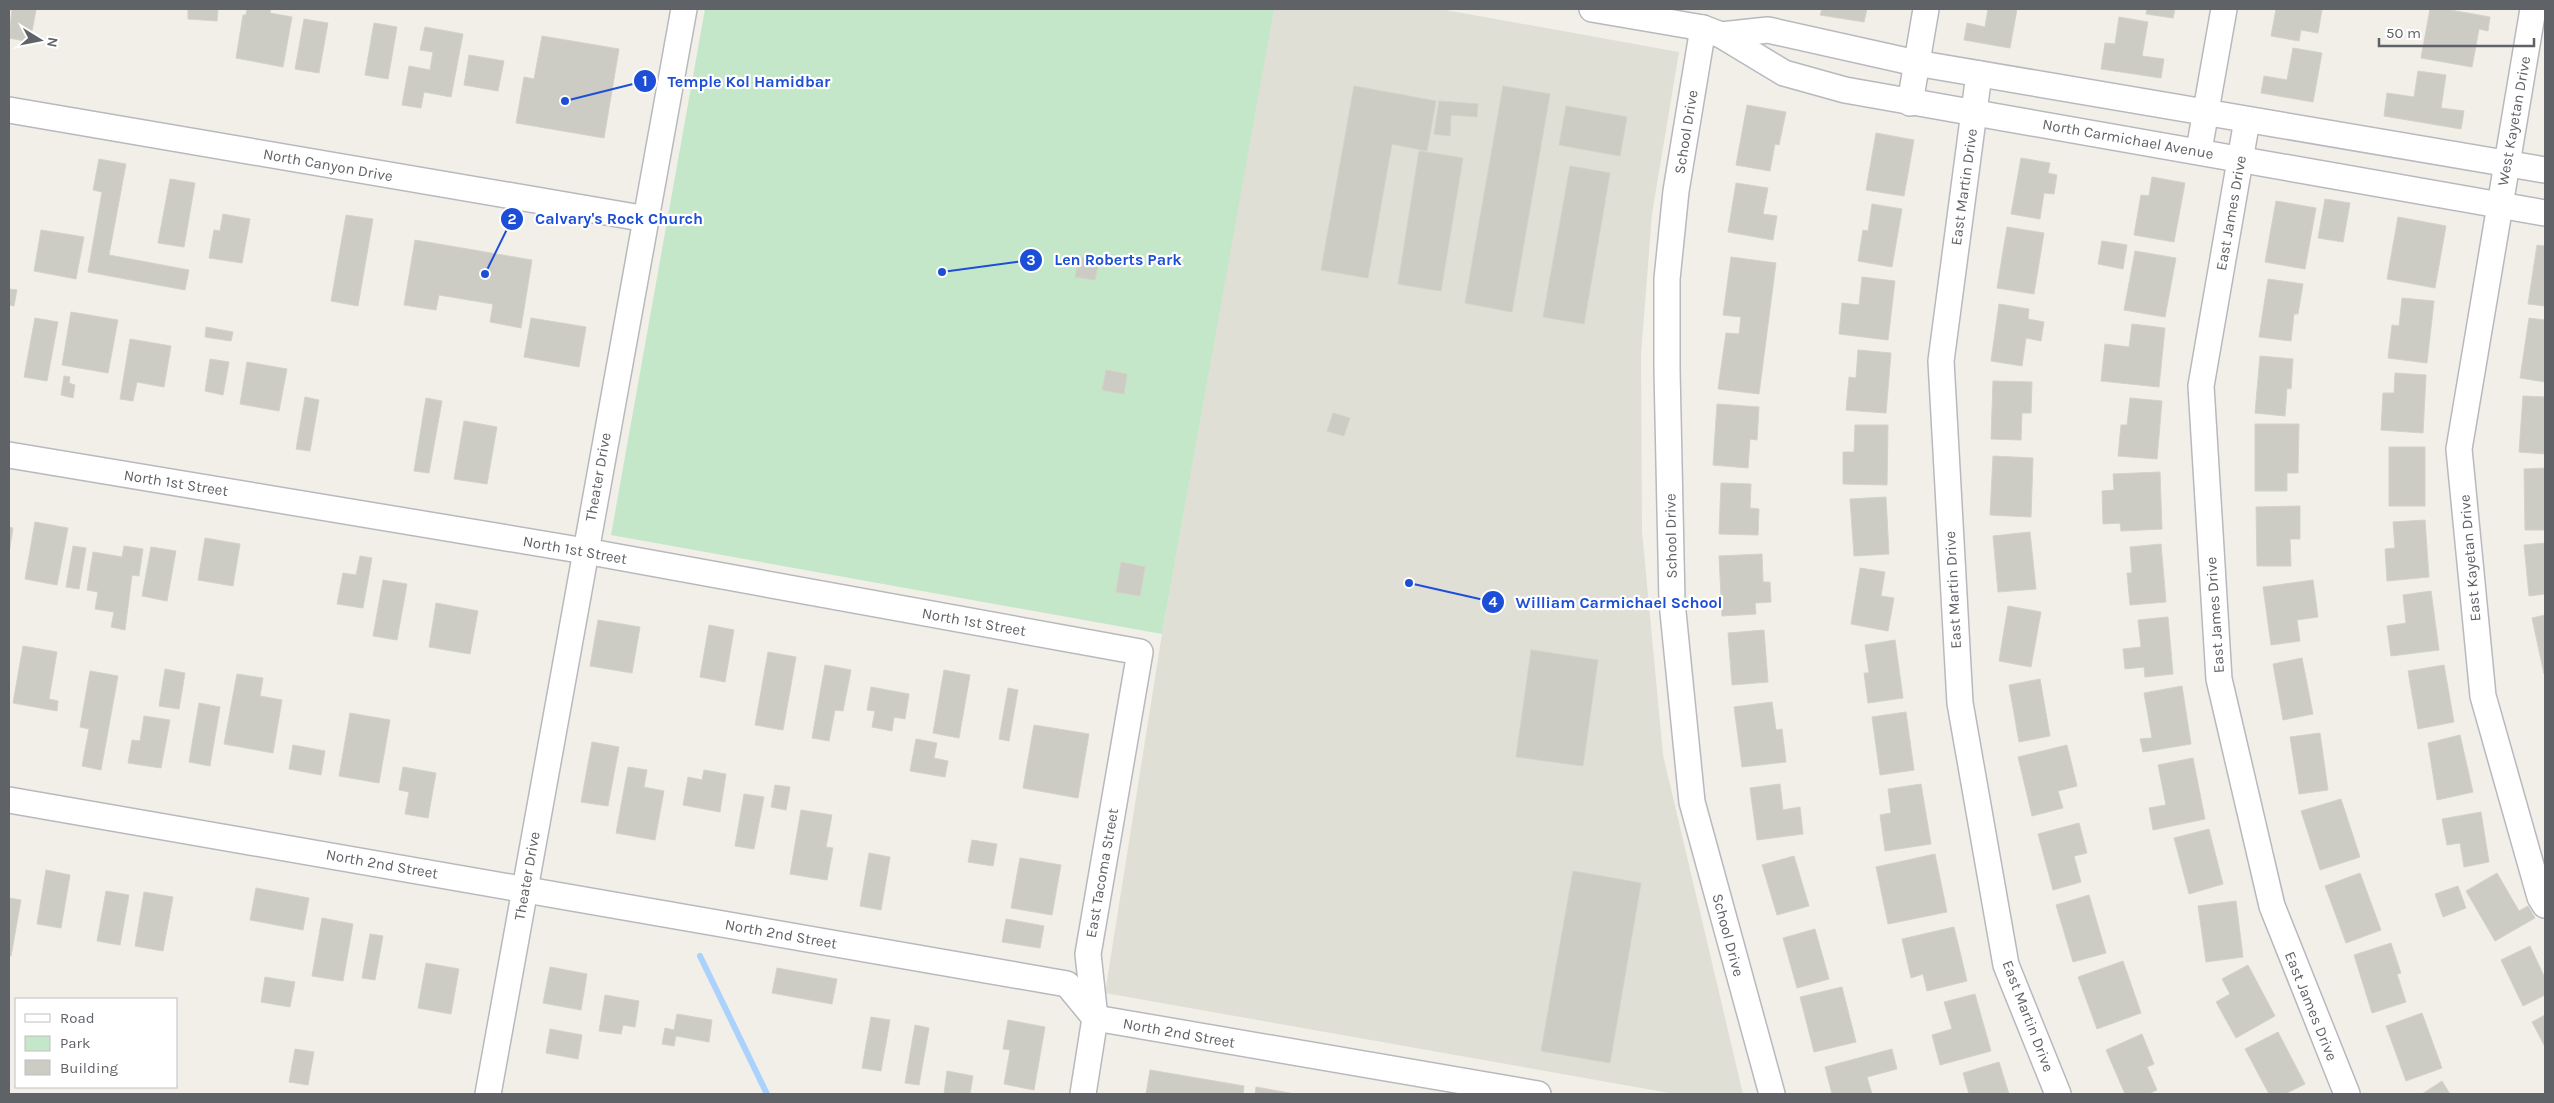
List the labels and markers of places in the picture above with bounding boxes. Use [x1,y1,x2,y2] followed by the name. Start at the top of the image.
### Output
[633,66,841,97] callout: Temple Kol Hamidbar
[500,203,713,234] callout: Calvary's Rock Church
[1019,244,1191,275] callout: Len Roberts Park
[1480,587,1732,618] callout: William Carmichael School

